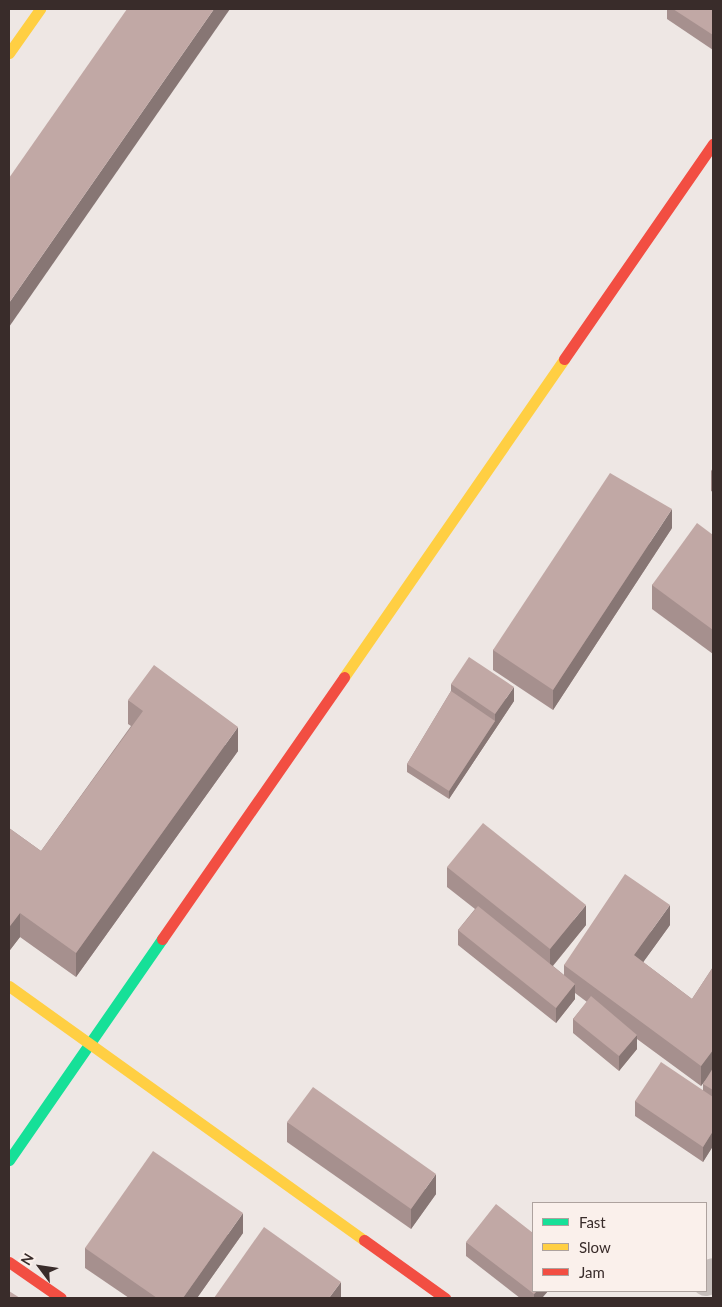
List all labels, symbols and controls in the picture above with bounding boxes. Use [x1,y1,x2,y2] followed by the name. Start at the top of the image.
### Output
[532,1202,707,1292] legend
[579,1213,606,1231] text: Fast
[579,1238,611,1256] text: Slow
[15,1242,65,1292] north arrow
[17,1250,37,1268] text: N
[579,1263,605,1281] text: Jam

